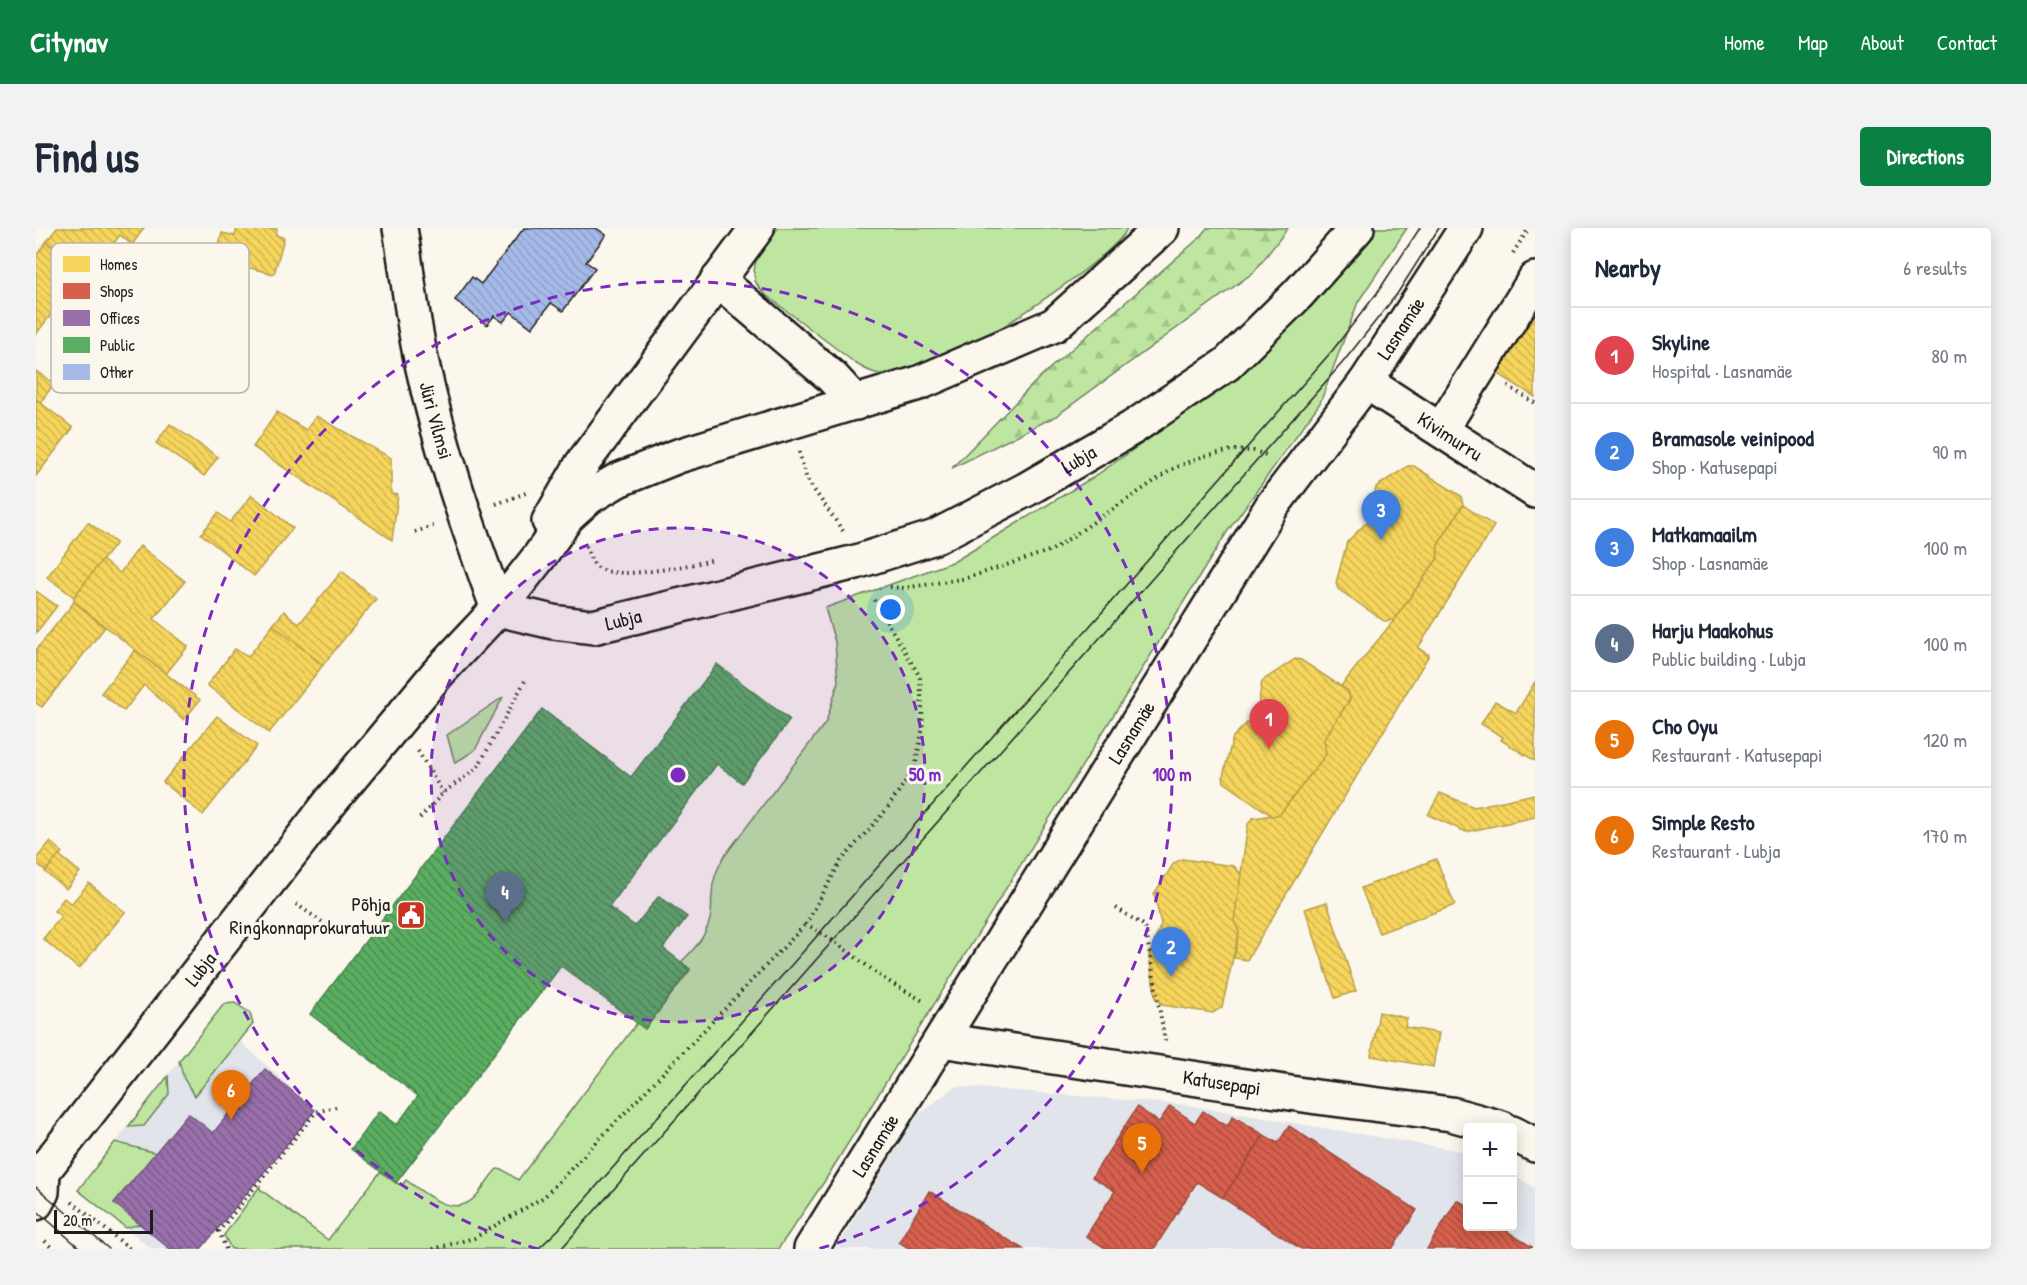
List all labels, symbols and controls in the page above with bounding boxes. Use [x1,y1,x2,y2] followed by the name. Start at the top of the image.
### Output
[30,23,108,61] text: Citynav
[1724,28,1765,57] text: Home
[1798,28,1828,57] text: Map
[1861,28,1904,57] text: About
[1937,28,1997,57] text: Contact
[1860,127,1991,186] button: Directions
[36,128,139,185] text: Find us
[51,243,249,393] legend
[1595,250,1661,285] text: Nearby
[100,253,137,275] text: Homes
[1903,254,1967,281] text: 6 results
[100,280,134,302] text: Shops
[1370,292,1431,364] street label: Lasnamäe
[100,307,140,329] text: Offices
[1652,327,1710,357] text: Skyline
[100,334,136,356] text: Public
[1611,342,1618,369] text: 1
[1931,342,1967,369] text: 80 m
[1652,357,1793,384] text: Hospital · Lasnamäe
[100,361,134,383] text: Other
[414,379,460,462] street label: Jüri Vilmsi
[1413,405,1488,467] street label: Kivimurru
[1652,423,1814,453] text: Bramasole veinipood
[1056,438,1101,479] street label: Lubja
[1610,438,1619,465] text: 2
[1933,438,1967,465] text: 90 m
[1652,453,1778,480] text: Shop · Katusepapi
[1362,490,1400,540] pin: 3
[1652,519,1757,549] text: Matkamaailm
[1610,534,1619,561] text: 3
[1924,534,1967,561] text: 100 m
[1652,549,1769,576] text: Shop · Lasnamäe
[876,595,905,624] your location
[602,602,644,636] street label: Lubja
[1652,615,1773,645] text: Harju Maakohus
[1611,630,1618,657] text: 4
[1924,630,1967,657] text: 100 m
[1652,645,1806,672] text: Public building · Lubja
[1101,696,1161,769] street label: Lasnamäe
[1250,700,1288,749] pin: 1
[1652,711,1718,741] text: Cho Oyu
[1610,726,1619,753] text: 5
[1923,726,1967,753] text: 120 m
[1652,741,1822,768] text: Restaurant · Katusepapi
[909,762,941,787] text: 50 m
[1152,762,1192,787] text: 100 m
[668,765,688,785] centre of rings
[1652,807,1755,837] text: Simple Resto
[1611,822,1618,849] text: 6
[1923,822,1967,849] text: 170 m
[1652,837,1780,864] text: Restaurant · Lubja
[486,872,524,922] pin: 4
[229,890,390,940] place label: Põhja Ringkonnaprokuratuur
[395,899,427,931] public building icon: Põhja Ringkonnaprokuratuur
[1152,928,1190,977] pin: 2
[178,946,222,991] street label: Lubja
[1181,1063,1263,1101] street label: Katusepapi
[212,1070,250,1120] pin: 6
[845,1108,905,1182] street label: Lasnamäe
[1463,1123,1517,1231] map controls
[1463,1123,1517,1177] button: +
[1122,1124,1162,1173] pin: 5
[1463,1177,1517,1231] button: −
[54,1207,153,1234] scale bar
[63,1209,92,1231] text: 20 m

